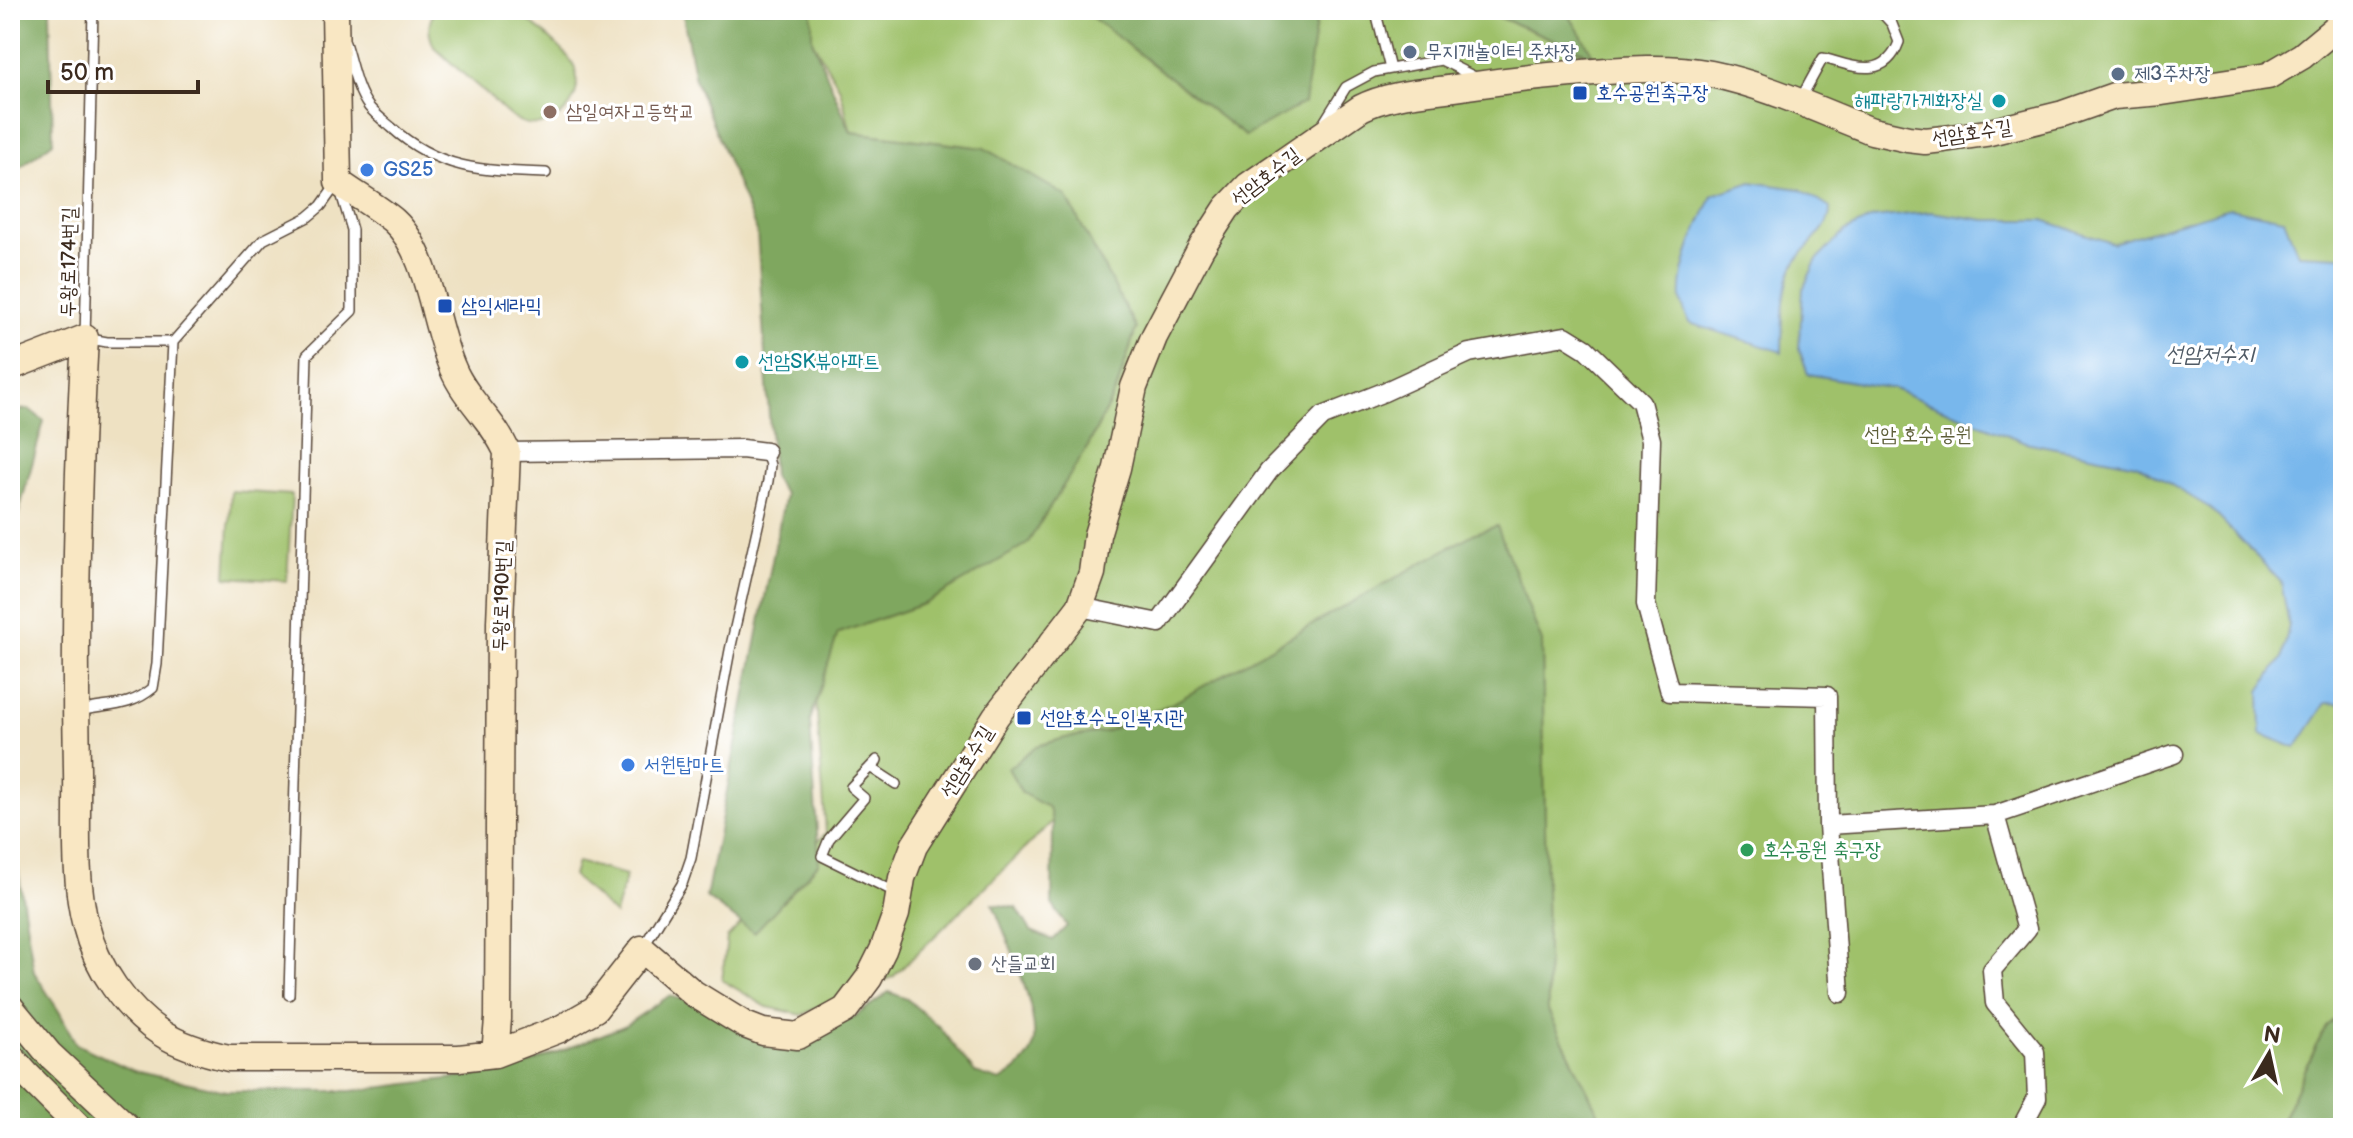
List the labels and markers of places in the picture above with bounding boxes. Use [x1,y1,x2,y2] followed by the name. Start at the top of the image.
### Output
[1426,40,1576,64] place label: 무지개놀이터 주차장
[1401,43,1419,61] marker: 무지개놀이터 주차장
[2134,62,2211,86] place label: 제3주차장
[2109,65,2127,83] marker: 제3주차장
[1596,81,1709,105] place label: 호수공원축구장
[1571,84,1589,102] marker: 호수공원축구장
[1854,89,1983,113] place label: 해파랑가게화장실
[1990,92,2008,110] marker: 해파랑가게화장실
[566,100,695,124] place label: 삼일여자고등학교
[541,103,559,121] marker: 삼일여자고등학교
[383,158,433,182] place label: GS25
[358,161,376,179] marker: GS25
[461,294,541,318] place label: 삼익세라믹
[436,297,454,315] marker: 삼익세라믹
[758,350,880,374] place label: 선암SK뷰아파트
[733,353,751,371] marker: 선암SK뷰아파트
[1040,706,1185,730] place label: 선암호수노인복지관
[1015,709,1033,727] marker: 선암호수노인복지관
[644,753,724,777] place label: 서원탑마트
[619,756,637,774] marker: 서원탑마트
[1763,838,1881,862] place label: 호수공원 축구장
[1738,841,1756,859] marker: 호수공원 축구장
[991,952,1055,976] place label: 산들교회
[966,955,984,973] marker: 산들교회

